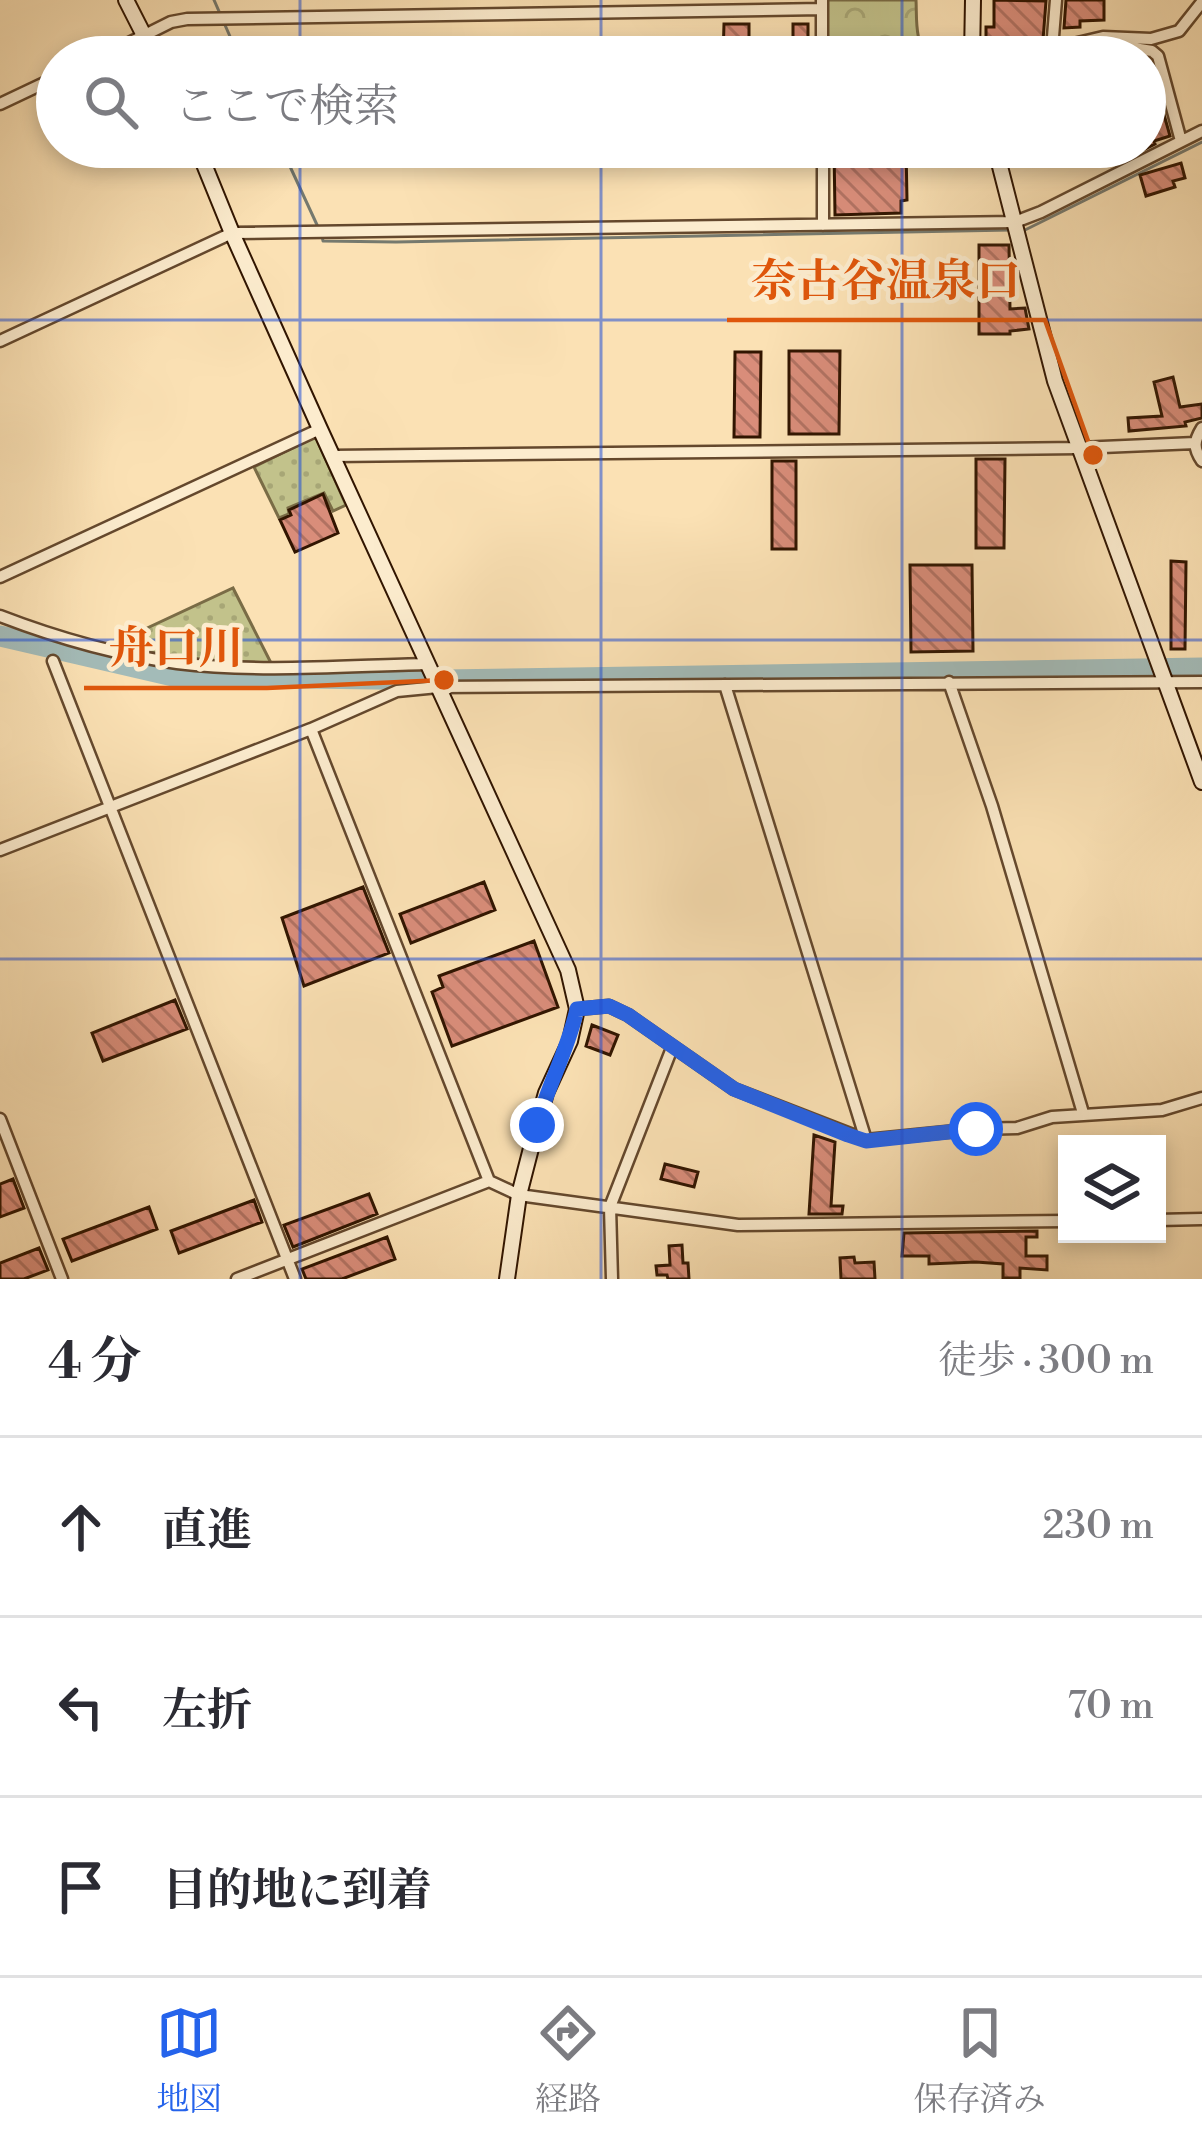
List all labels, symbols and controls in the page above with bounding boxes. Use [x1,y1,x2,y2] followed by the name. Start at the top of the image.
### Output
[36,36,1166,168] search box
[78,69,144,135] icon: search
[174,79,399,136] text: ここで検索
[727,239,1045,320] callout: 奈古谷温泉口
[751,254,1021,311] text: 奈古谷温泉口
[84,607,267,688] callout: 舟口川
[108,621,244,678] text: 舟口川
[510,1098,564,1152] route end
[949,1102,1003,1156] route start
[1058,1135,1166,1243] map controls
[1058,1135,1166,1243] button: layers
[48,1331,141,1395] text: 4 分
[938,1337,1154,1386] text: 徒歩 · 300 m
[48,1494,114,1560] icon: ahead
[1042,1502,1154,1551] text: 230 m
[162,1503,252,1560] text: 直進
[48,1674,114,1740] icon: left
[1067,1682,1154,1731] text: 70 m
[162,1683,252,1740] text: 左折
[48,1854,114,1920] icon: arrive
[162,1863,432,1920] text: 目的地に到着
[156,2000,222,2121] tab: 地図
[535,2000,601,2121] tab: 経路
[914,2000,1046,2121] tab: 保存済み

